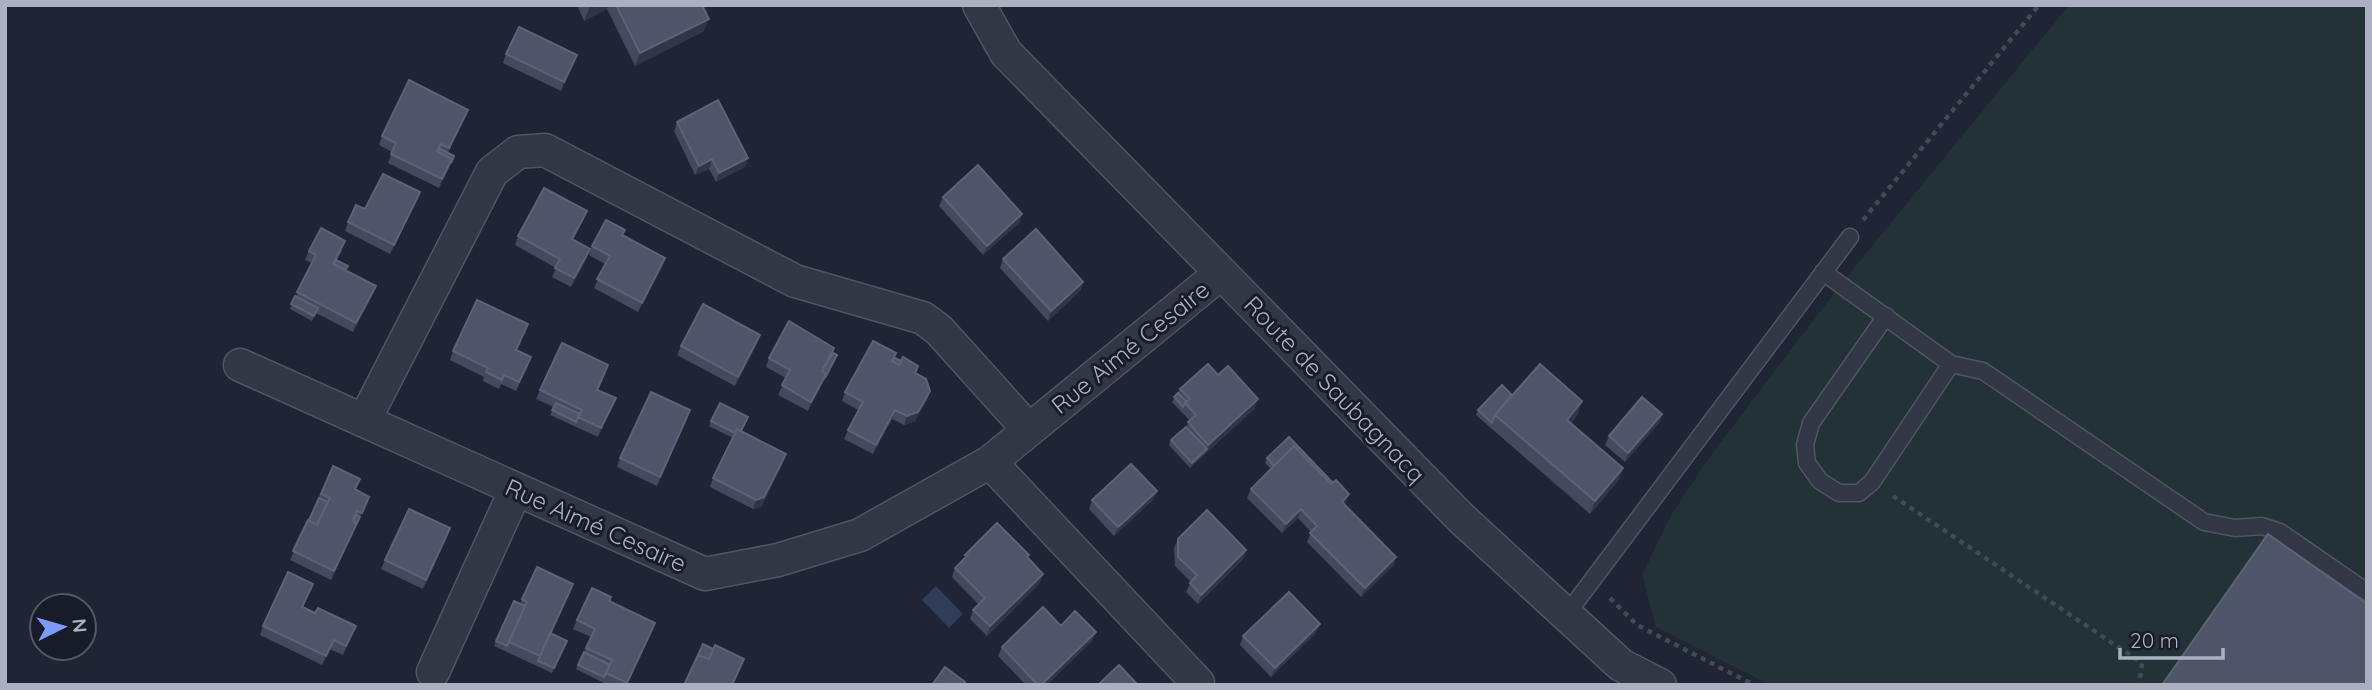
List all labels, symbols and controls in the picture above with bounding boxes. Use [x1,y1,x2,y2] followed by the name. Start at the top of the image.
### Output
[1045,274,1215,420] street label: Rue Aimé Cesaire
[1238,289,1432,489] street label: Route de Saubagnacq
[501,472,691,578] street label: Rue Aimé Cesaire
[28,592,98,662] north arrow
[2120,616,2223,660] scale bar
[67,618,92,634] text: N
[2130,627,2179,653] text: 20 m

